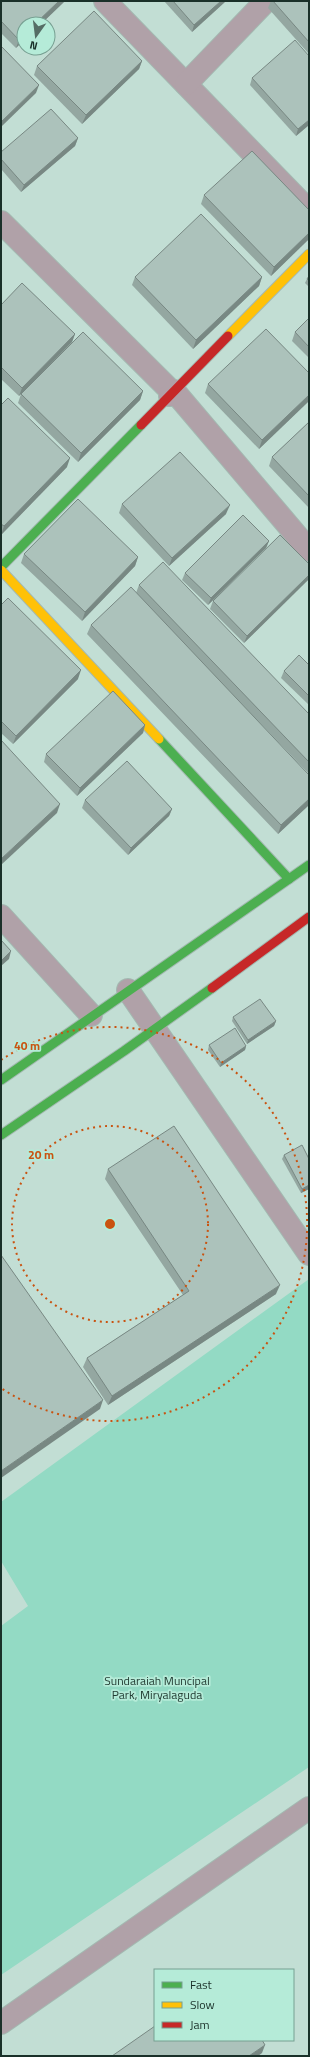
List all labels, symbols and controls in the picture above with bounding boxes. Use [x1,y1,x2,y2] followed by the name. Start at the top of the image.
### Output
[16,16,56,56] north arrow
[28,37,39,54] text: N
[14,1036,40,1055] text: 40 m
[28,1145,54,1164] text: 20 m
[103,1217,117,1231] centre of rings
[104,1671,210,1704] park label: Sundaraiah Muncipal Park, Miryalaguda
[154,1969,294,2041] legend
[190,1975,213,1994] text: Fast
[190,1995,215,2014] text: Slow
[190,2015,210,2034] text: Jam

